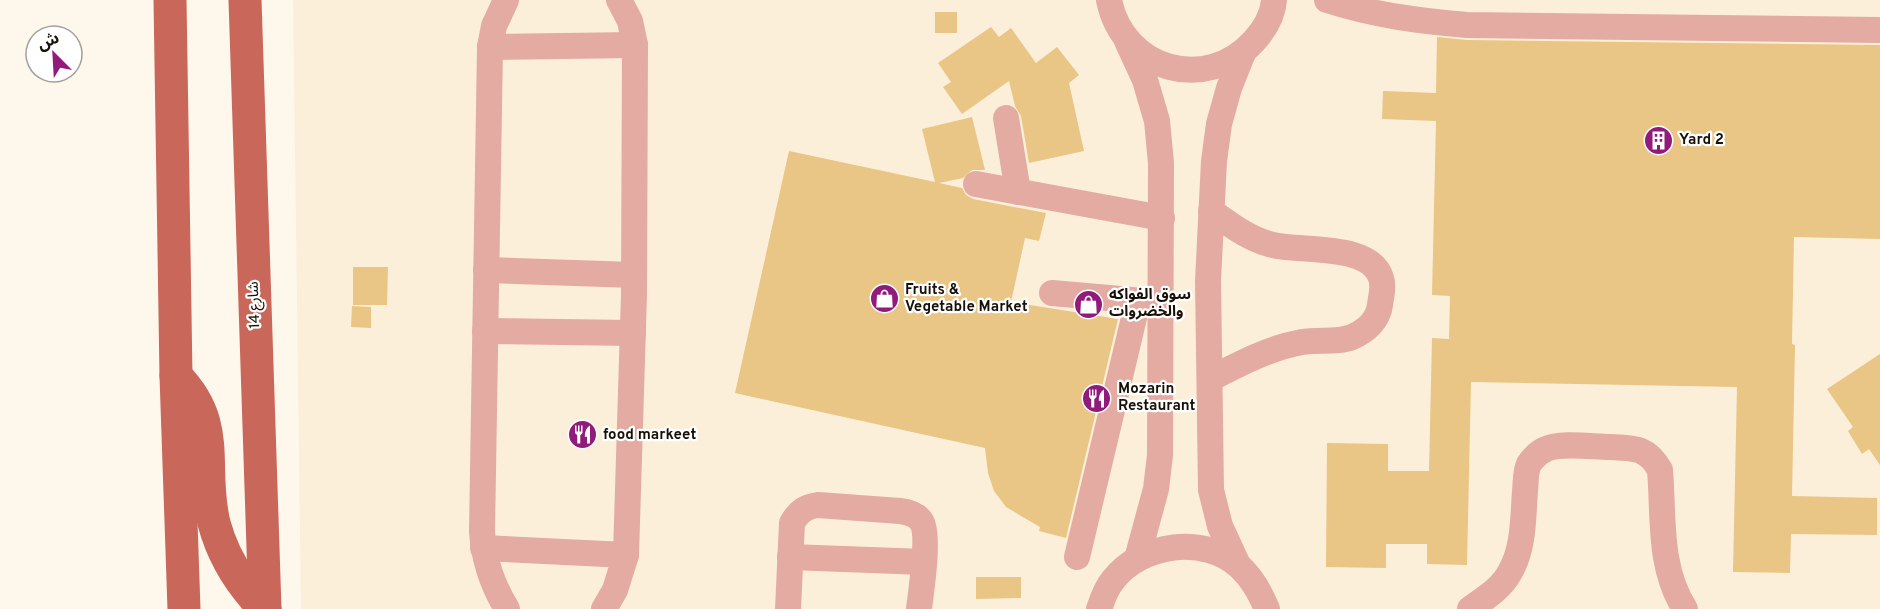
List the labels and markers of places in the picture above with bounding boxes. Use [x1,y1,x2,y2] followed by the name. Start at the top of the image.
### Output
[1642,124,1674,156] building icon: Yard 2
[1679,131,1724,150] place label: Yard 2
[905,281,1028,317] place label: Fruits & Vegetable Market
[868,283,900,315] shop icon: Fruits & Vegetable Market
[1109,286,1191,322] place label: سوق الفواكه والخضروات
[1072,288,1104,320] shop icon: سوق الفواكه والخضروات
[1118,380,1195,416] place label: Mozarin Restaurant
[1081,382,1113,414] restaurant icon: Mozarin Restaurant
[566,419,598,451] restaurant icon: food markeet
[603,426,696,445] place label: food markeet

